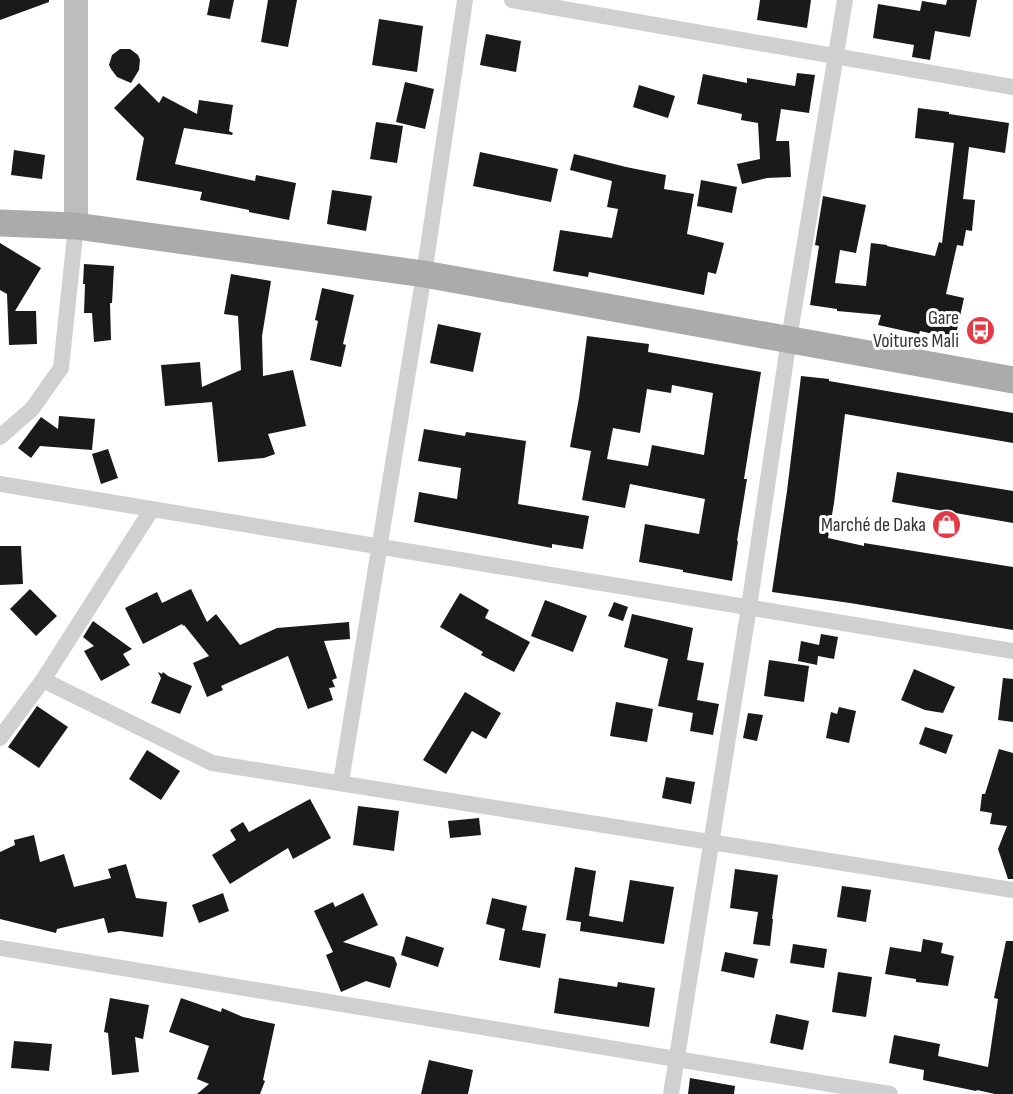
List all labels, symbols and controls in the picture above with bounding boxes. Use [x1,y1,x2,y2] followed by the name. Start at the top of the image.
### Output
[873,306,959,353] place label: Gare Voitures Mali
[964,314,996,346] bus stop icon: Gare Voitures Mali
[931,509,963,541] shop icon: Marché de Daka
[821,513,926,537] place label: Marché de Daka

